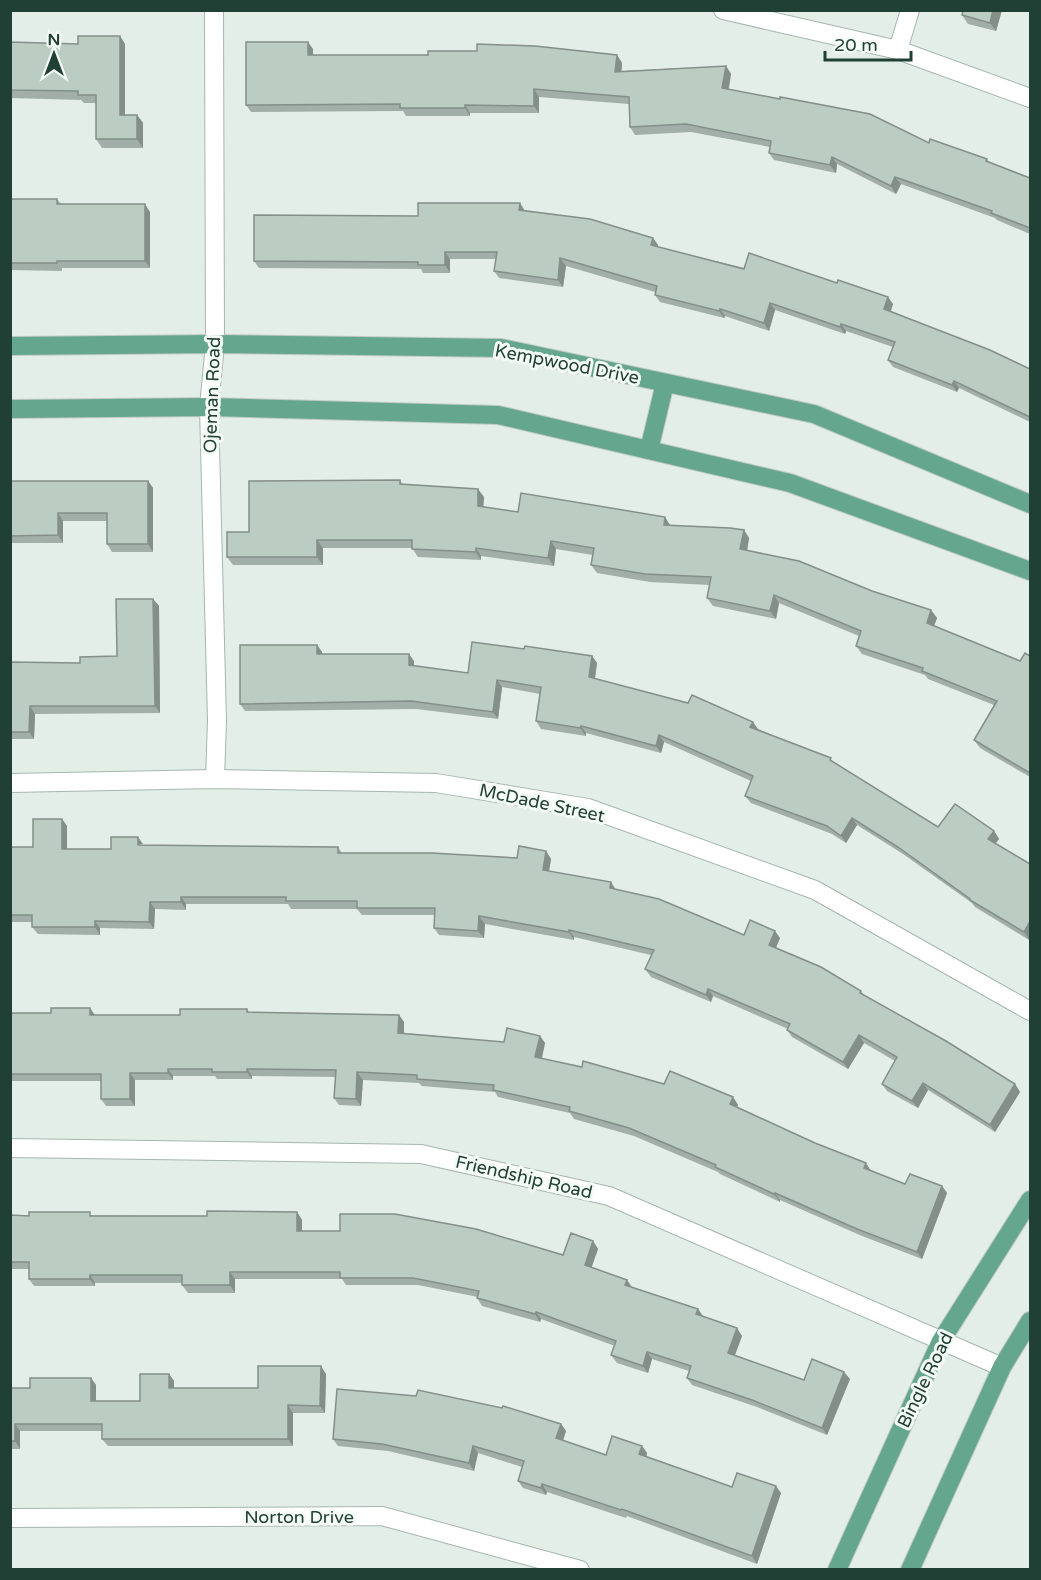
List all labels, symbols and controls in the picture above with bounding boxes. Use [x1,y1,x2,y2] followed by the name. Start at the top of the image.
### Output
[24,24,84,84] north arrow
[825,24,910,62] scale bar
[48,30,60,50] text: N
[834,34,878,56] text: 20 m
[199,336,225,454] street label: Ojeman Road
[493,339,641,389] street label: Kempwood Drive
[477,779,607,827] street label: McDade Street
[453,1151,595,1203] street label: Friendship Road
[892,1329,958,1431] street label: Bingle Road
[244,1506,354,1528] street label: Norton Drive

